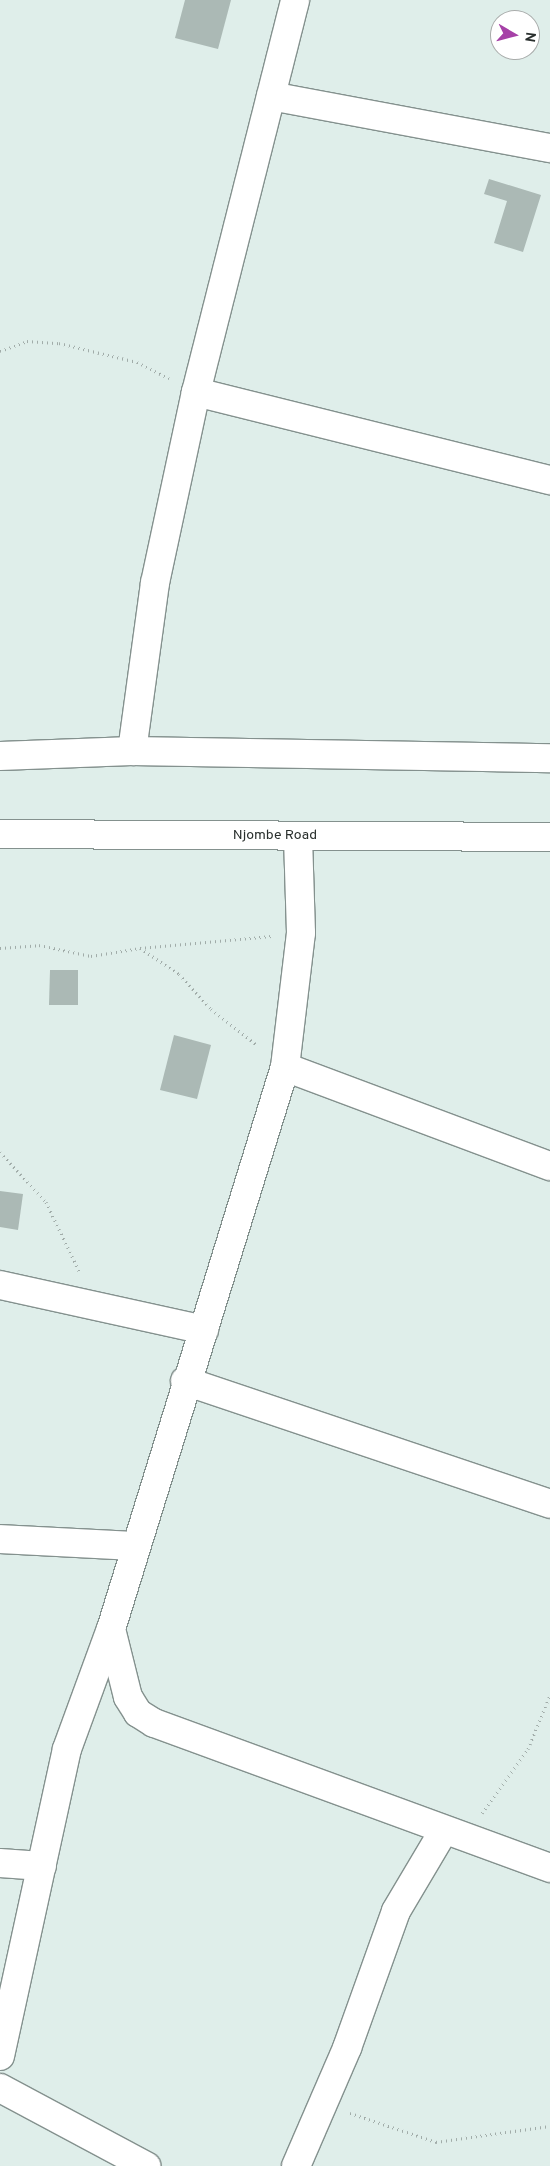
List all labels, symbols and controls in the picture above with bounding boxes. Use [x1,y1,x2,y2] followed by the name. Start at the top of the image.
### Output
[490,10,540,60] north arrow
[520,31,538,43] text: N
[233,828,317,844] street label: Njombe Road

